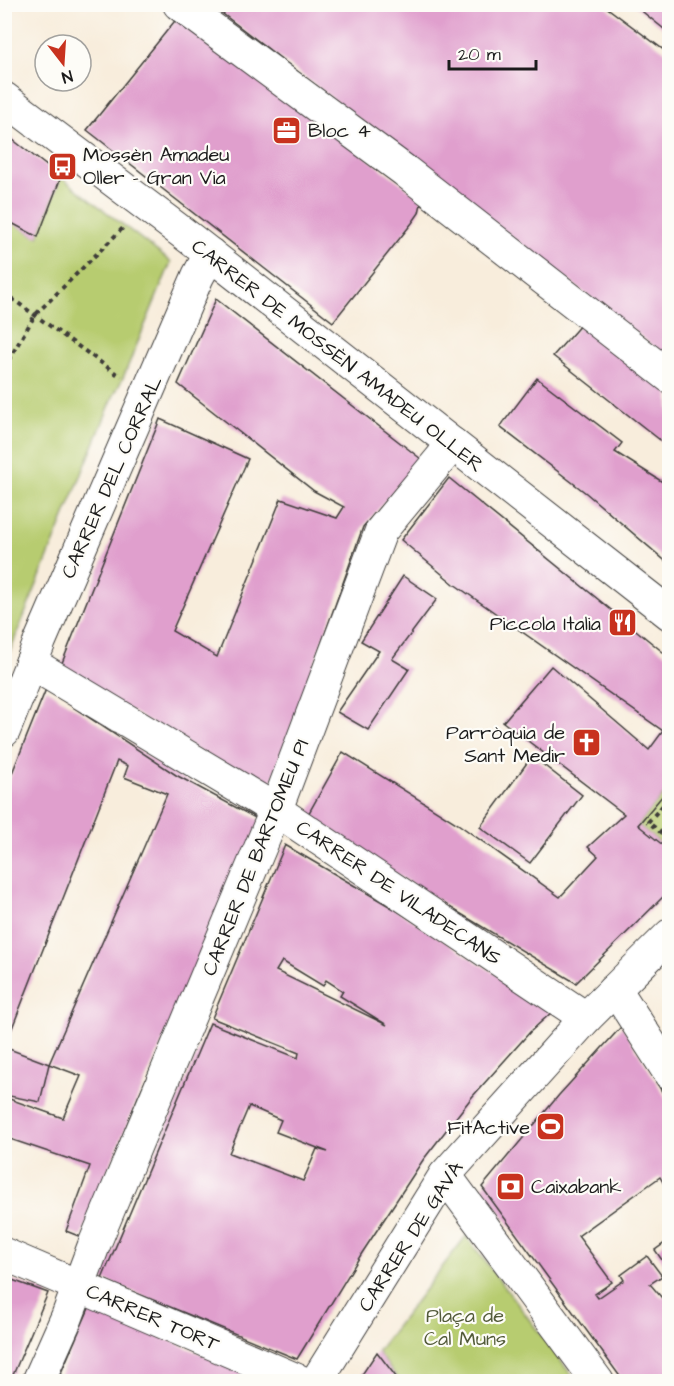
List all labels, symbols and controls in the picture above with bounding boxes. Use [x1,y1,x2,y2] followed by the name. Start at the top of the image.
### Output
[33,33,93,93] north arrow
[449,33,536,71] scale bar
[458,42,501,67] text: 20 m
[59,64,75,88] text: N
[271,114,303,146] office icon: Bloc 4
[308,117,371,145] place label: Bloc 4
[83,141,229,192] place label: Mossèn Amadeu Oller - Gran Via
[46,150,78,182] bus stop icon: Mossèn Amadeu Oller - Gran Via
[185,233,489,479] street label: CARRER DE MOSSÈN AMADEU OLLER
[55,372,169,583] street label: CARRER DEL CORRAL
[606,607,638,639] restaurant icon: Piccola Italia
[490,610,601,638] place label: Piccola Italia
[446,719,565,770] place label: Parròquia de Sant Medir
[570,727,602,759] church icon: Parròquia de Sant Medir
[196,735,316,980] street label: CARRER DE BARTOMEU PI
[290,814,507,972] street label: CARRER DE VILADECANS
[535,1111,567,1143] sports icon: FitActive
[447,1114,530,1142] place label: FitActive
[352,1156,470,1317] street label: CARRER DE GAVÀ
[494,1170,526,1202] bank icon: Caixabank
[531,1173,622,1201] place label: Caixabank
[82,1277,224,1359] street label: CARRER TORT
[424,1302,506,1353] park label: Plaça de Cal Muns

